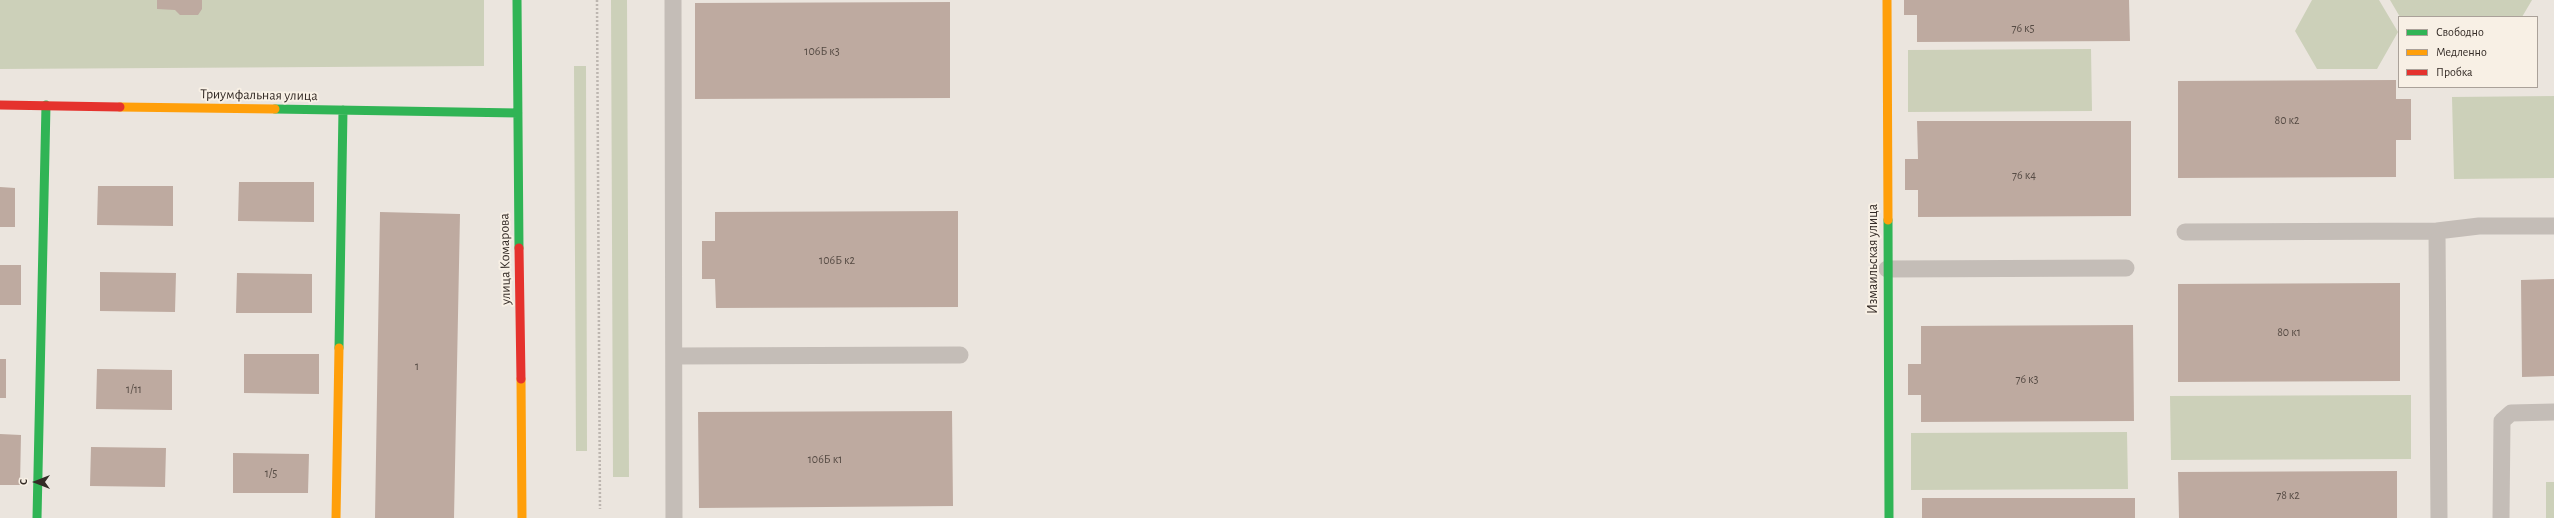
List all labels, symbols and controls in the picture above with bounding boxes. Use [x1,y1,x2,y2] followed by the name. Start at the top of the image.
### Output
[2398,16,2538,88] legend
[2011,21,2035,35] house number: 76 к5
[2436,26,2484,38] text: Свободно
[804,44,840,58] house number: 106Б к3
[2436,46,2487,58] text: Медленно
[2436,66,2473,78] text: Пробка
[200,86,318,104] street label: Триумфальная улица
[2275,113,2299,127] house number: 80 к2
[2012,168,2036,182] house number: 76 к4
[1865,204,1881,314] street label: Измаильская улица
[496,213,514,305] street label: улица Комарова
[819,253,855,267] house number: 106Б к2
[2277,325,2301,339] house number: 80 к1
[415,359,419,373] house number: 1
[2015,372,2039,386] house number: 76 к3
[126,382,142,396] house number: 1/11
[808,452,842,466] house number: 106Б к1
[16,462,56,502] north arrow
[265,466,277,480] house number: 1/5
[18,479,29,485] text: С
[2276,488,2300,502] house number: 78 к2

